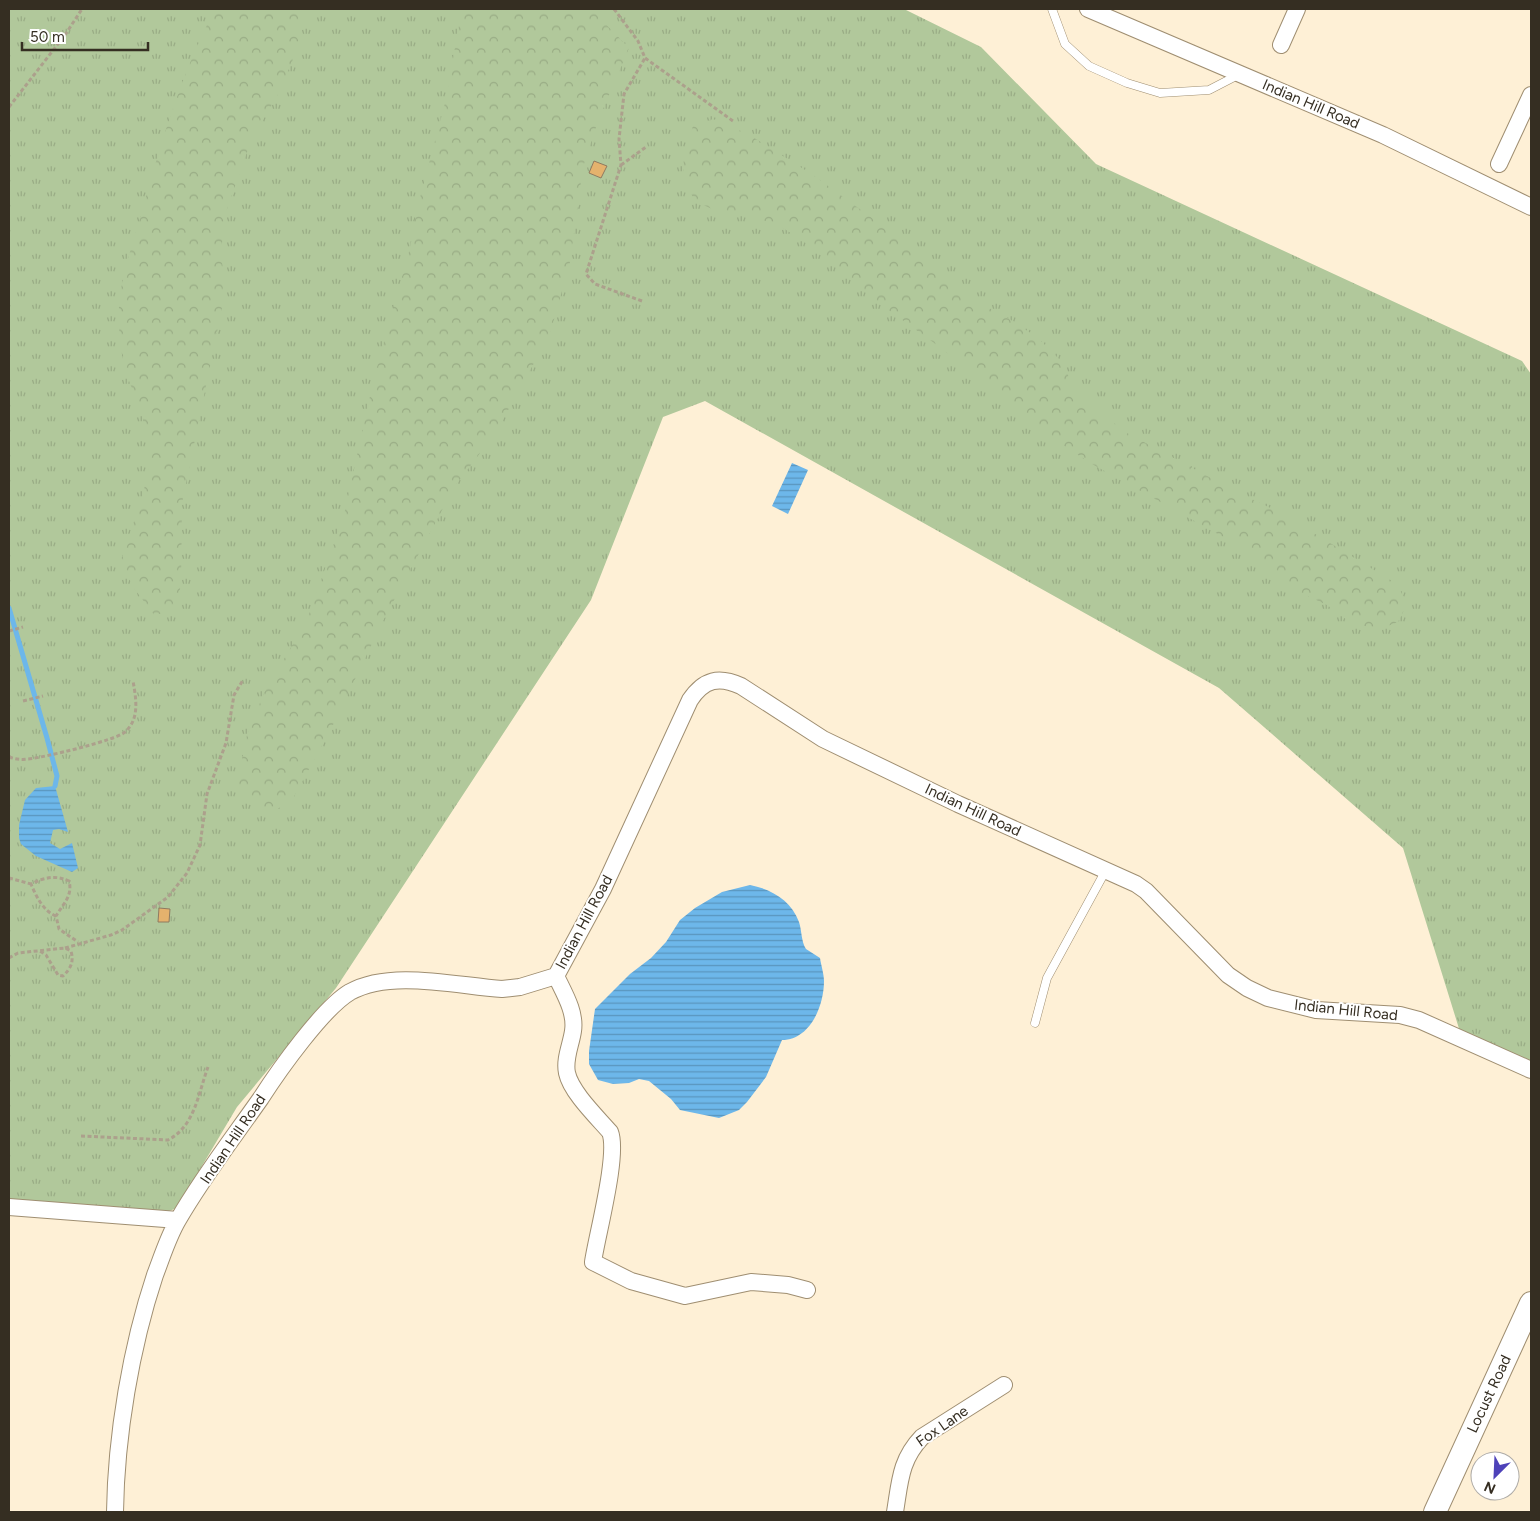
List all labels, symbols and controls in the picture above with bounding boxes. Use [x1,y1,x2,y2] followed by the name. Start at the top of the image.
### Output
[22,20,149,52] scale bar
[30,28,65,46] text: 50 m
[1260,75,1362,133] street label: Indian Hill Road
[922,780,1024,840] street label: Indian Hill Road
[552,872,616,972] street label: Indian Hill Road
[1293,996,1399,1024] street label: Indian Hill Road
[196,1091,270,1187] street label: Indian Hill Road
[1463,1352,1515,1436] street label: Locust Road
[912,1402,972,1450] street label: Fox Lane
[1470,1451,1520,1501] north arrow
[1482,1477,1498,1497] text: N

